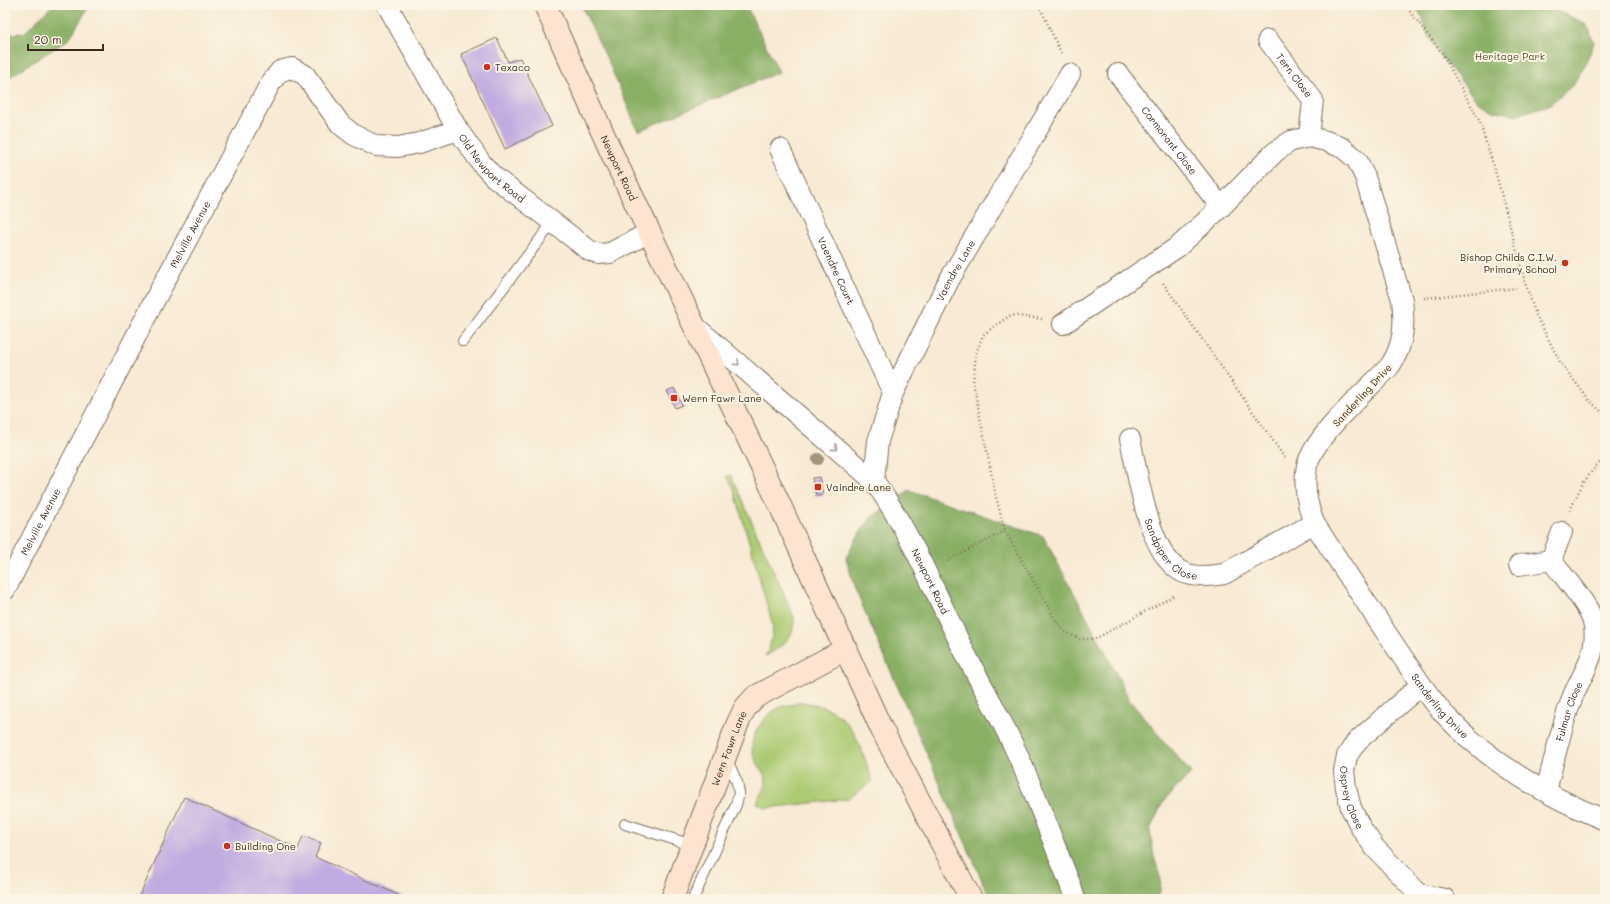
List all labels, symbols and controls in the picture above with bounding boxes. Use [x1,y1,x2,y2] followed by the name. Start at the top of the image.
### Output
[28,26,103,52] scale bar
[34,31,62,47] text: 20 m
[1475,49,1545,63] park label: Heritage Park
[1273,50,1316,100] street label: Tern Close
[495,60,530,74] place label: Texaco
[482,62,492,72] marker: Texaco
[1138,103,1200,178] street label: Cormorant Close
[456,131,528,205] street label: Old Newport Road
[598,133,640,203] street label: Newport Road
[166,198,213,270] street label: Melville Avenue
[815,234,858,307] street label: Vaendre Court
[933,237,978,304] street label: Vaendre Lane
[1460,250,1557,276] place label: Bishop Childs C.I.W. Primary School
[1560,258,1570,268] marker: Bishop Childs C.I.W. Primary School
[732,358,739,365] one-way arrow
[1329,360,1395,430] street label: Sanderling Drive
[682,391,762,405] place label: Wern Fawr Lane
[669,393,679,403] marker: Wern Fawr Lane
[831,443,838,450] one-way arrow
[826,480,891,494] place label: Vaindre Lane
[813,482,823,492] marker: Vaindre Lane
[17,485,64,558] street label: Melville Avenue
[1142,517,1198,583] street label: Sandpiper Close
[908,546,952,616] street label: Newport Road
[1408,671,1472,742] street label: Sanderling Drive
[1552,679,1586,743] street label: Fulmar Close
[708,708,750,788] street label: Wern Fawr Lane
[1337,765,1367,831] street label: Osprey Close
[235,839,296,853] place label: Building One
[222,841,232,851] marker: Building One

